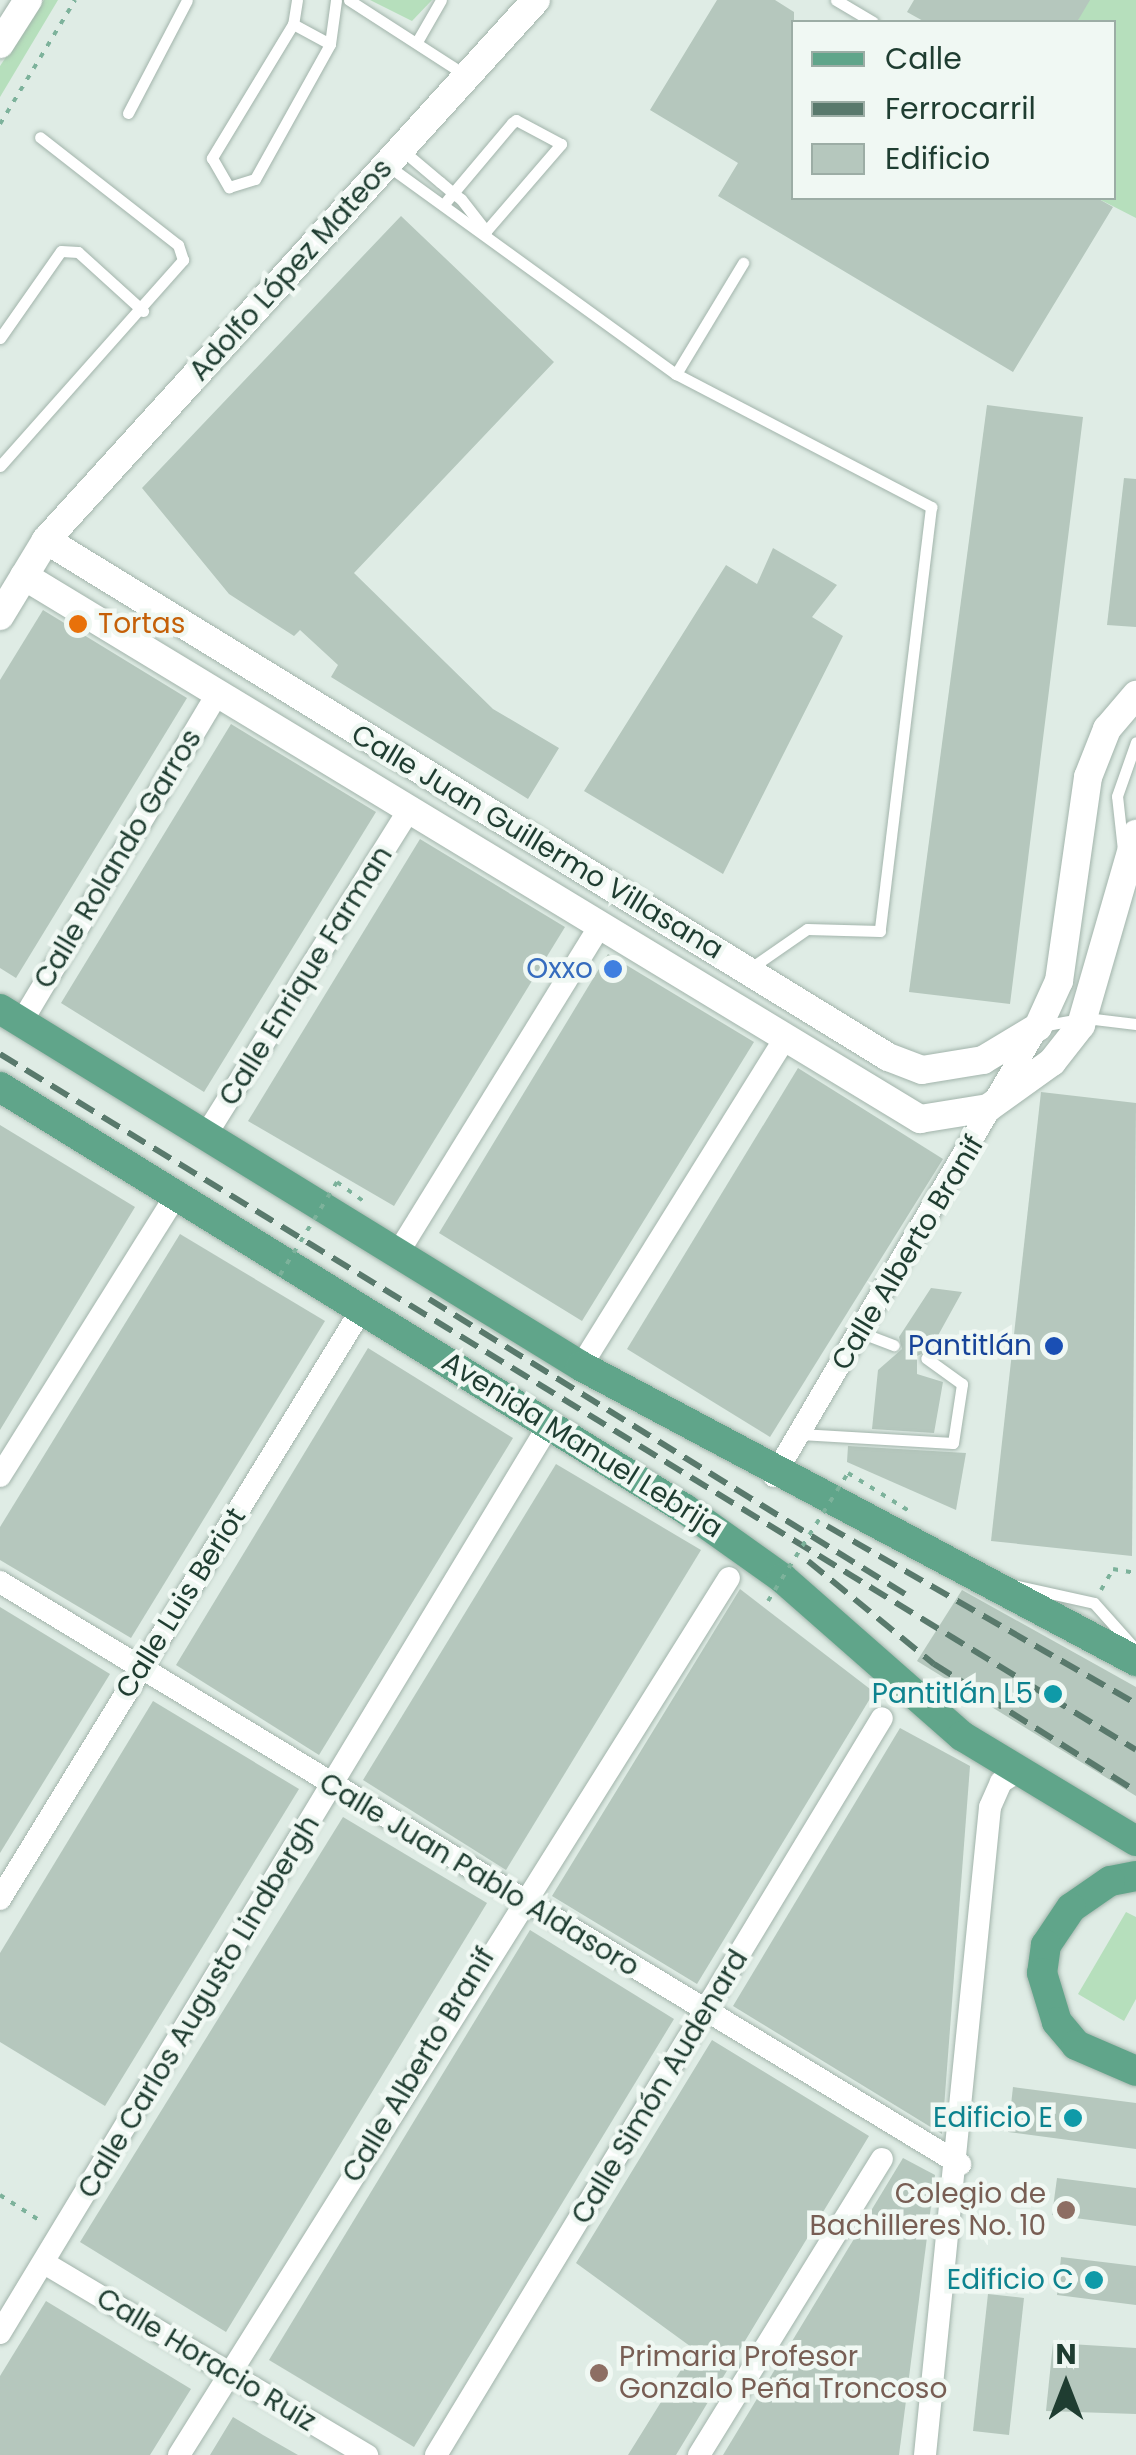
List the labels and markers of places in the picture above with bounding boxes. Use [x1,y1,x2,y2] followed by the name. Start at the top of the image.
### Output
[98,607,185,641] place label: Tortas
[67,613,89,635] marker: Tortas
[526,952,593,986] place label: Oxxo
[602,958,624,980] marker: Oxxo
[908,1329,1032,1363] place label: Pantitlán
[1041,1333,1067,1359] marker: Pantitlán
[872,1677,1033,1711] place label: Pantitlán L5
[1042,1683,1064,1705] marker: Pantitlán L5
[933,2101,1053,2135] place label: Edificio E
[1062,2107,1084,2129] marker: Edificio E
[810,2177,1046,2243] place label: Colegio de Bachilleres No. 10
[1055,2199,1077,2221] marker: Colegio de Bachilleres No. 10
[947,2263,1074,2297] place label: Edificio C
[1083,2269,1105,2291] marker: Edificio C
[619,2340,947,2406] place label: Primaria Profesor Gonzalo Peña Troncoso
[588,2362,610,2384] marker: Primaria Profesor Gonzalo Peña Troncoso

